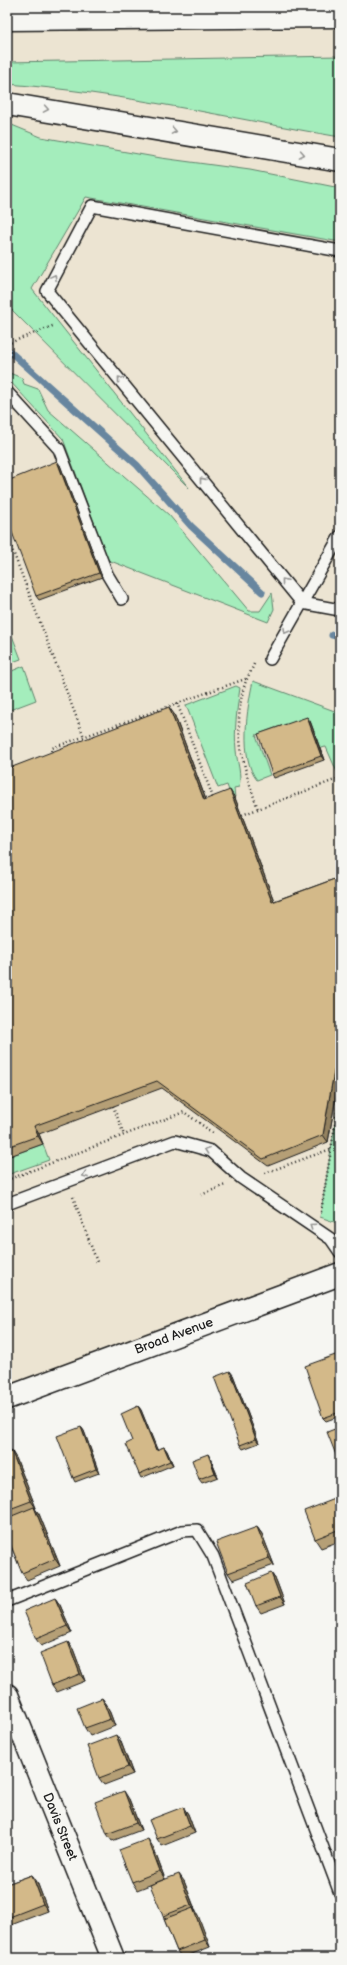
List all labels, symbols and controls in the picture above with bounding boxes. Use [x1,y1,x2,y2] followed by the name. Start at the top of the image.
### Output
[42,105,49,113] one-way arrow
[171,126,177,135] one-way arrow
[299,149,305,157] one-way arrow
[49,274,57,281] one-way arrow
[117,377,124,384] one-way arrow
[199,478,206,485] one-way arrow
[282,578,289,585] one-way arrow
[284,627,291,634] one-way arrow
[204,1147,211,1155] one-way arrow
[81,1170,88,1178] one-way arrow
[309,1224,316,1231] one-way arrow
[132,1314,216,1358] street label: Broad Avenue
[39,1791,81,1863] street label: Davis Street

